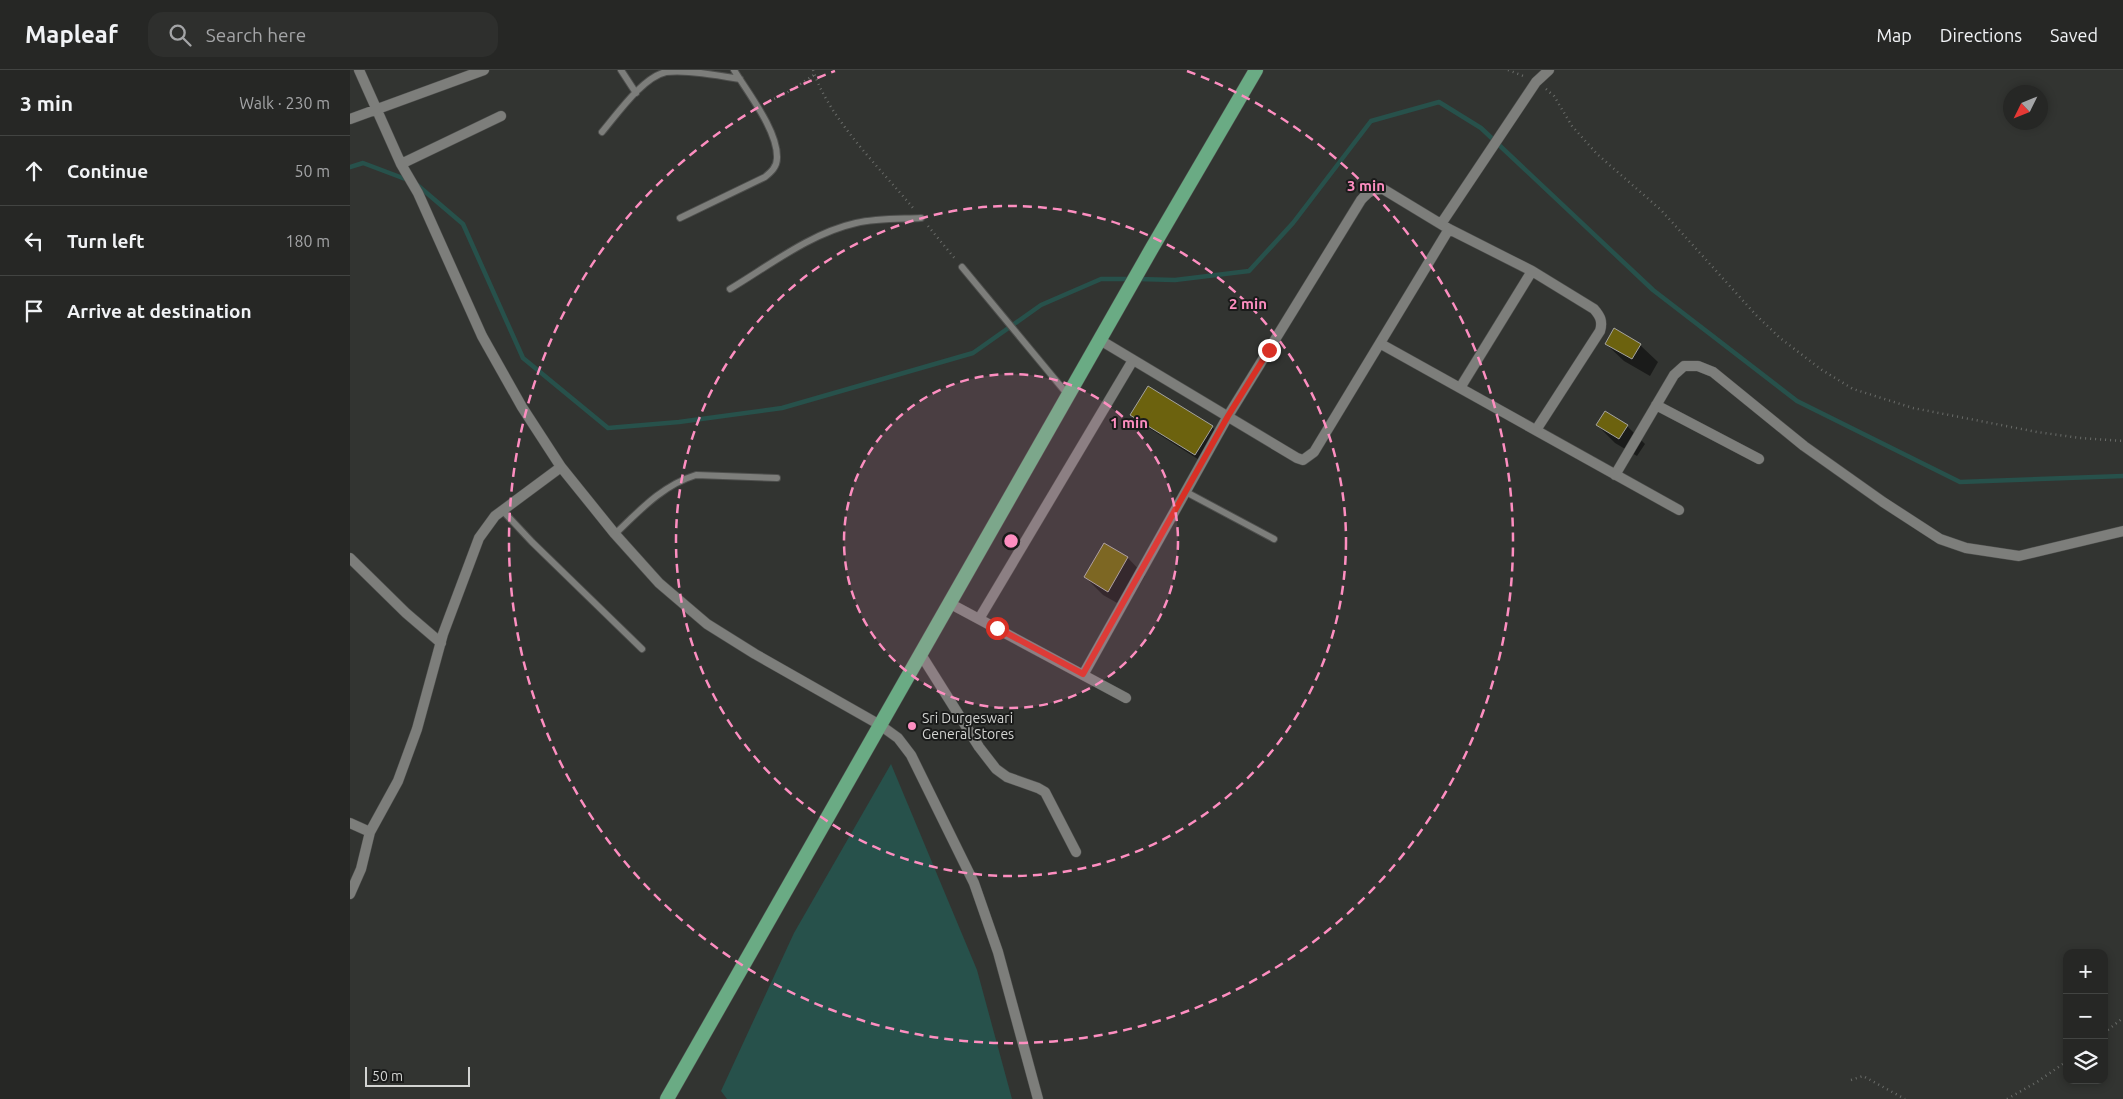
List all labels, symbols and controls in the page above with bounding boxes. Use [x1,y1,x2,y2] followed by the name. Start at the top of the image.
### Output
[148,12,498,57] search box
[25,21,118,48] text: Mapleaf
[166,21,194,49] icon: search
[206,24,306,46] text: Search here
[1876,25,1912,45] text: Map
[1940,25,2022,45] text: Directions
[2050,25,2098,45] text: Saved
[2003,85,2048,130] north arrow
[20,91,73,115] text: 3 min
[239,94,330,112] text: Walk · 230 m
[20,157,48,185] icon: ahead
[67,160,148,182] text: Continue
[294,162,330,180] text: 50 m
[1347,177,1385,194] text: 3 min
[20,227,48,255] icon: left
[67,230,145,252] text: Turn left
[285,232,330,250] text: 180 m
[1229,295,1267,312] text: 2 min
[20,297,48,325] icon: arrive
[67,300,252,322] text: Arrive at destination
[1258,339,1281,362] route end
[1110,414,1148,431] text: 1 min
[1002,532,1020,550] centre of rings
[986,617,1009,640] route start
[922,710,1014,742] place label: Sri Durgeswari General Stores
[906,720,918,732] marker: Sri Durgeswari General Stores
[2063,949,2108,1084] map controls
[2063,949,2108,994] button: +
[2063,994,2108,1039] button: −
[2063,1039,2108,1084] button: layers
[365,1064,470,1087] scale bar
[372,1068,403,1084] text: 50 m

